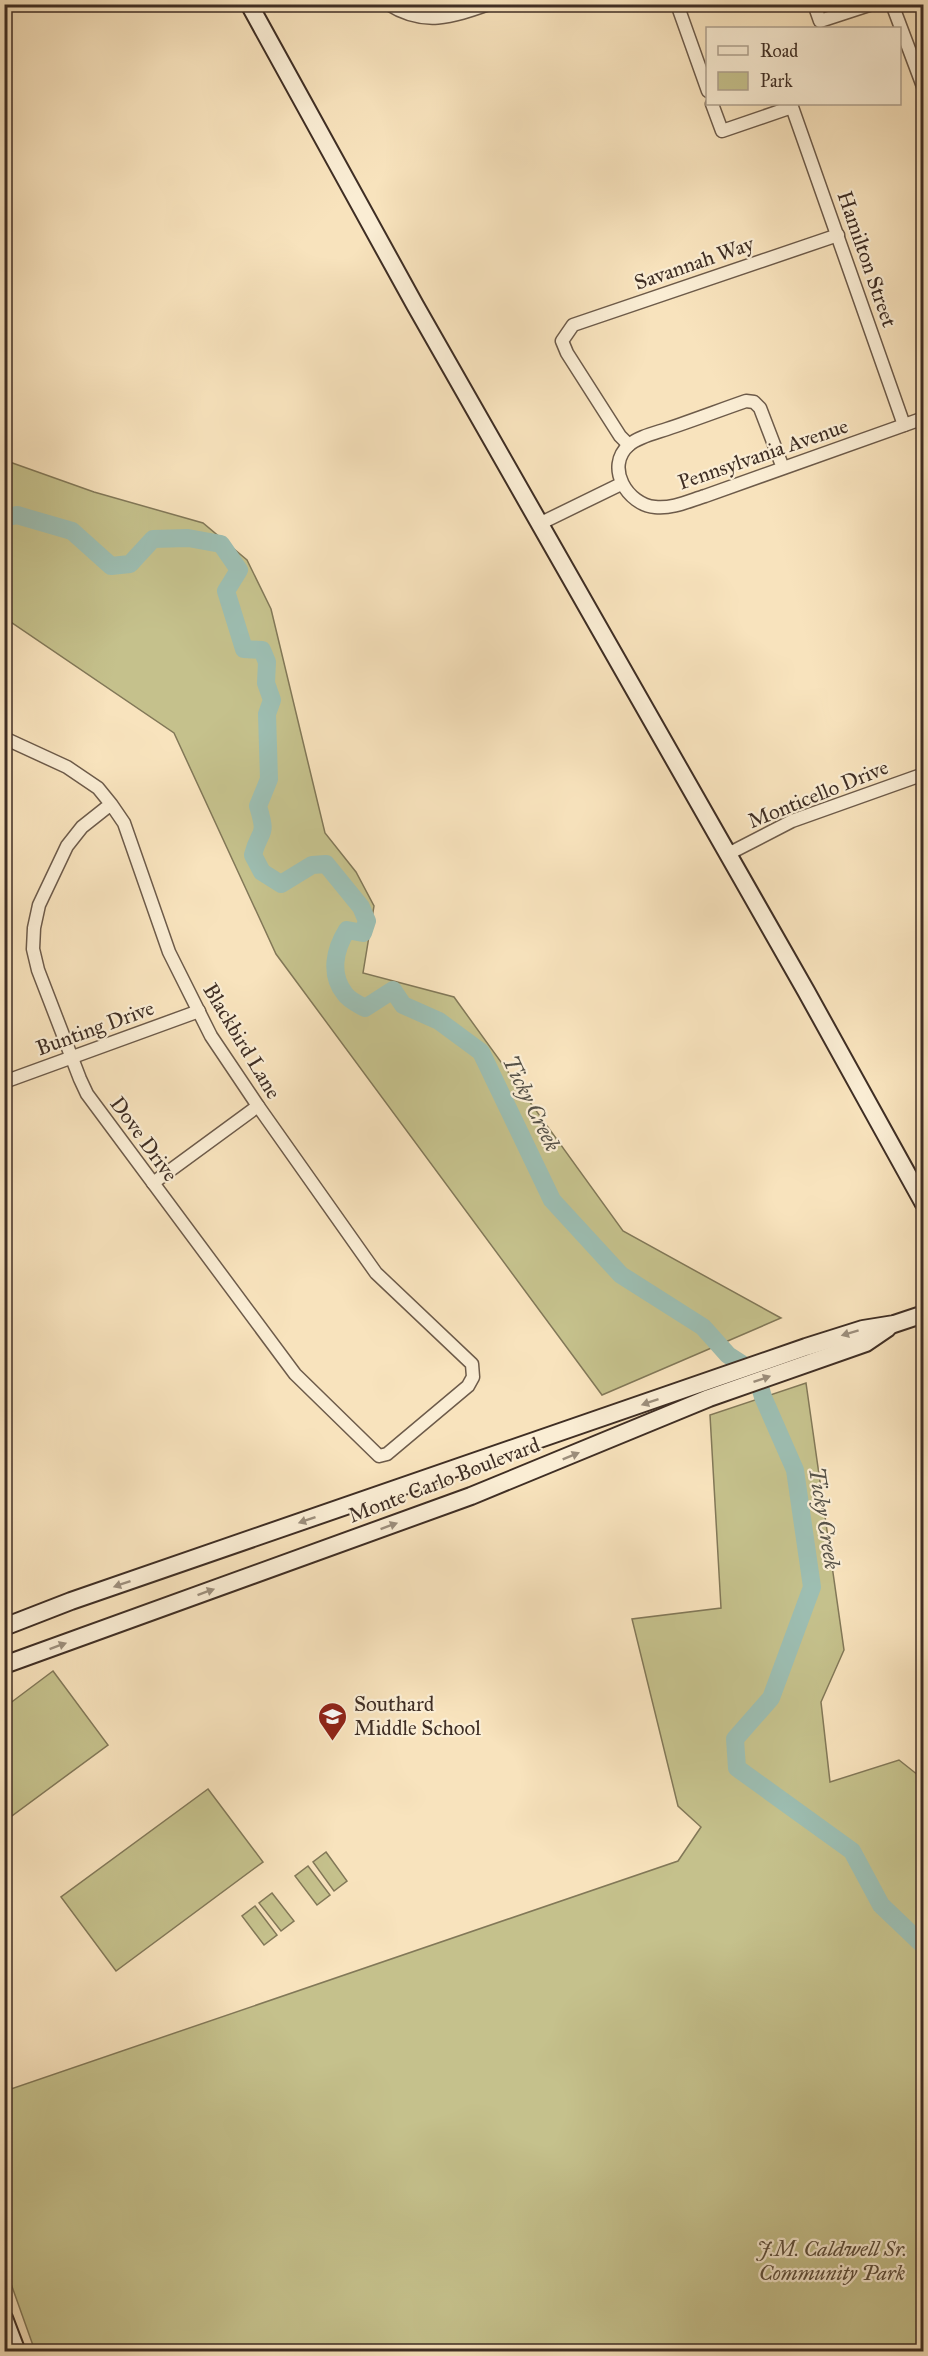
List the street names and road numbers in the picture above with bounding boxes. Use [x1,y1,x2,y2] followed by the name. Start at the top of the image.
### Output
[832,187,903,331] street label: Hamilton Street
[631,230,758,296] street label: Savannah Way
[674,413,852,495] street label: Pennsylvania Avenue
[744,754,892,834] street label: Monticello Drive
[197,978,287,1104] street label: Blackbird Lane
[32,995,158,1061] street label: Bunting Drive
[104,1091,184,1187] street label: Dove Drive
[344,1431,544,1529] street label: Monte Carlo Boulevard

